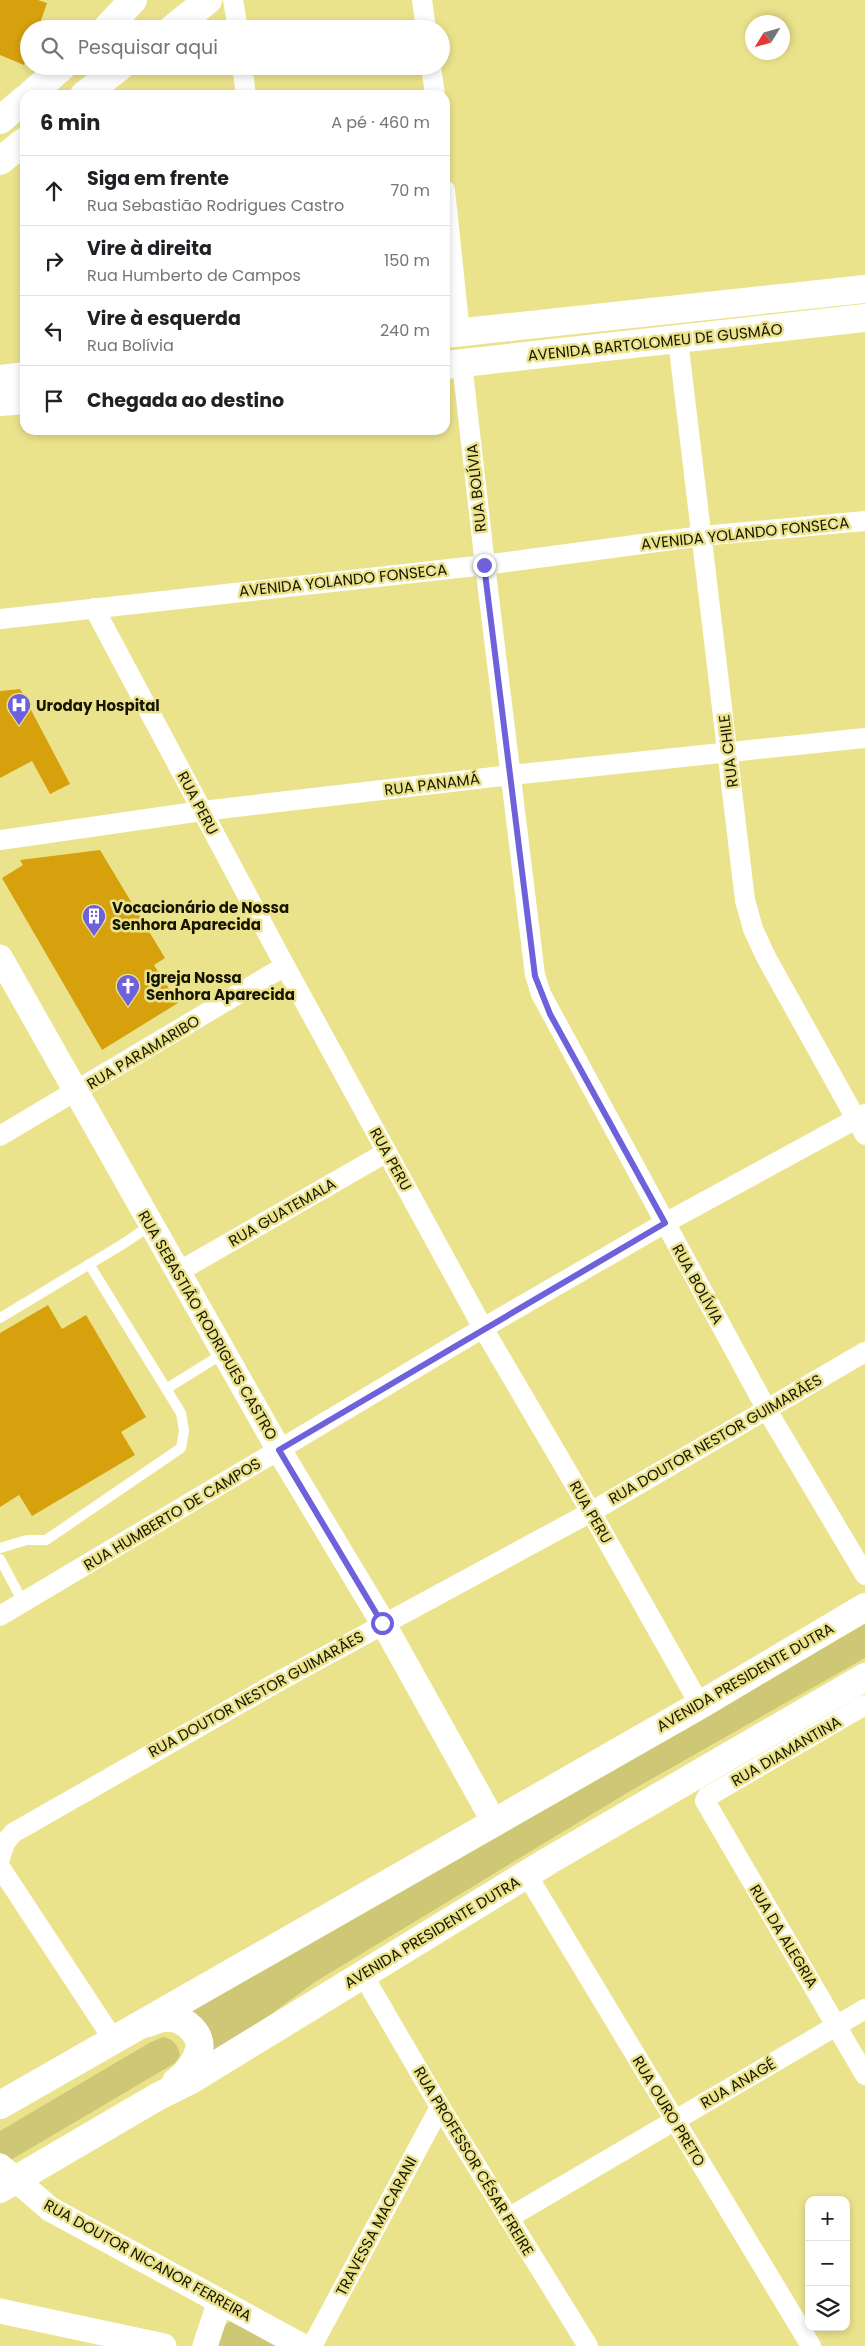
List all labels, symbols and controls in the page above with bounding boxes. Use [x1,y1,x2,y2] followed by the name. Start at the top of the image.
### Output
[745,15,790,60] north arrow
[20,20,450,75] search box
[38,34,66,62] icon: search
[78,34,218,61] text: Pesquisar aqui
[40,108,100,137] text: 6 min
[331,111,430,134] text: A pé · 460 m
[87,165,229,192] text: Siga em frente
[40,177,68,205] icon: ahead
[390,179,430,202] text: 70 m
[87,194,344,217] text: Rua Sebastião Rodrigues Castro
[87,235,212,262] text: Vire à direita
[40,247,68,275] icon: right
[384,249,430,272] text: 150 m
[87,264,301,287] text: Rua Humberto de Campos
[87,305,241,332] text: Vire à esquerda
[40,317,68,345] icon: left
[527,318,784,366] street label: AVENIDA BARTOLOMEU DE GUSMÃO
[380,319,430,342] text: 240 m
[87,334,174,357] text: Rua Bolívia
[40,387,68,415] icon: arrive
[87,387,284,414] text: Chegada ao destino
[461,443,491,533] street label: RUA BOLÍVIA
[640,512,850,554] street label: AVENIDA YOLANDO FONSECA
[473,554,496,577] route end
[238,559,448,601] street label: AVENIDA YOLANDO FONSECA
[6,692,32,726] hospital icon: Uroday Hospital
[36,695,160,716] place label: Uroday Hospital
[713,713,743,789] street label: RUA CHILE
[173,768,223,838] street label: RUA PERU
[383,768,481,800] street label: RUA PANAMÁ
[112,897,289,935] place label: Vocacionário de Nossa Senhora Aparecida
[81,903,107,937] building icon: Vocacionário de Nossa Senhora Aparecida
[146,967,295,1005] place label: Igreja Nossa Senhora Aparecida
[115,973,141,1007] church icon: Igreja Nossa Senhora Aparecida
[83,1010,204,1094] street label: RUA PARAMARIBO
[365,1124,417,1194] street label: RUA PERU
[224,1173,340,1251] street label: RUA GUATEMALA
[133,1206,283,1444] street label: RUA SEBASTIÃO RODRIGUES CASTRO
[667,1240,729,1328] street label: RUA BOLÍVIA
[604,1369,826,1509] street label: RUA DOUTOR NESTOR GUIMARÃES
[80,1453,264,1575] street label: RUA HUMBERTO DE CAMPOS
[565,1477,617,1547] street label: RUA PERU
[371,1612,394,1635] route start
[652,1617,838,1737] street label: AVENIDA PRESIDENTE DUTRA
[145,1626,367,1762] street label: RUA DOUTOR NESTOR GUIMARÃES
[727,1711,845,1791] street label: RUA DIAMANTINA
[340,1871,524,1993] street label: AVENIDA PRESIDENTE DUTRA
[745,1880,823,1992] street label: RUA DA ALEGRIA
[628,2052,710,2170] street label: RUA OURO PRETO
[697,2053,779,2113] street label: RUA ANAGÉ
[409,2063,539,2259] street label: RUA PROFESSOR CÉSAR FREIRE
[330,2153,422,2299] street label: TRAVESSA MACARANI
[40,2194,256,2326] street label: RUA DOUTOR NICANOR FERREIRA
[805,2196,850,2331] map controls
[805,2196,850,2241] button: +
[805,2241,850,2286] button: −
[805,2286,850,2331] button: layers

